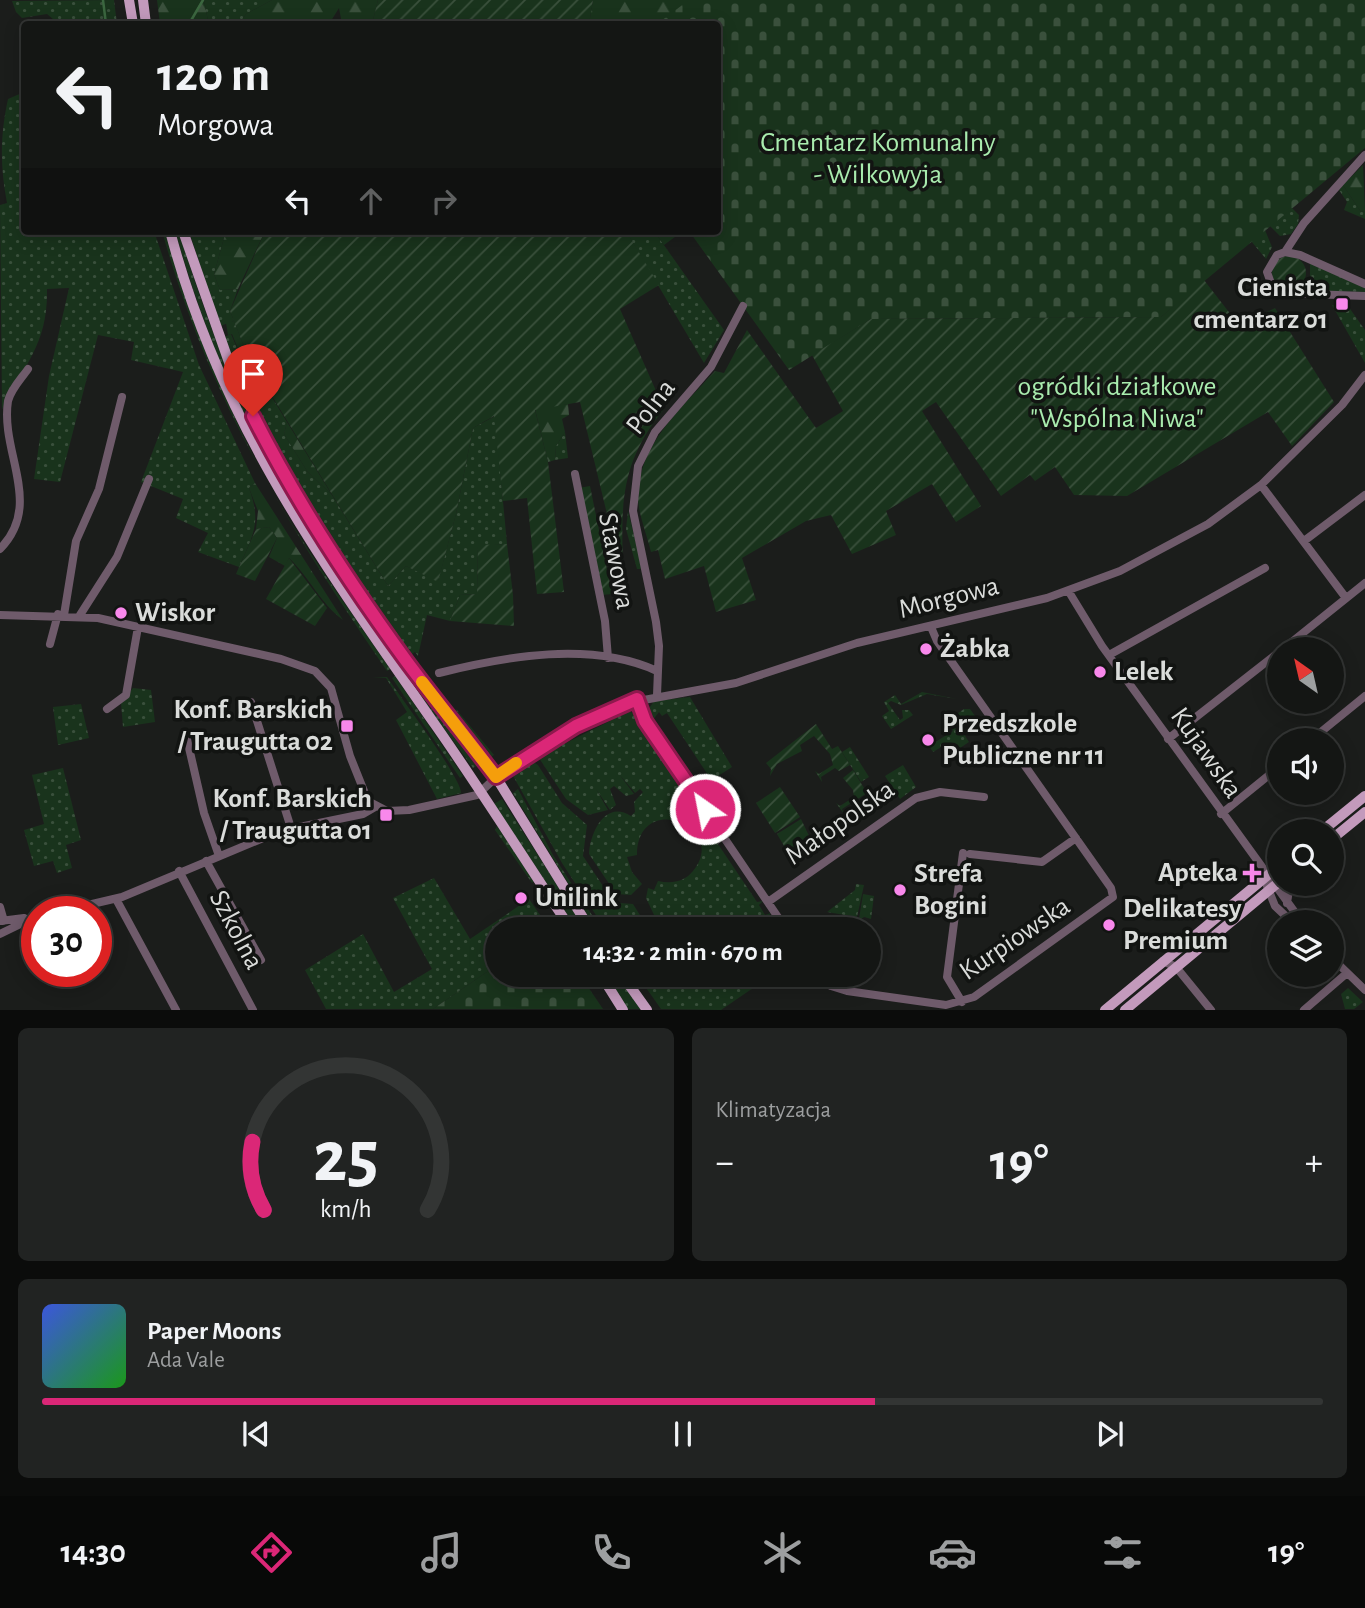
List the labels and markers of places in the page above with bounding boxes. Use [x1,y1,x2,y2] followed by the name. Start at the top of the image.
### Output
[1193,274,1328,334] place label: Cienista cmentarz 01
[1334,296,1350,312] marker: Cienista cmentarz 01
[223,344,283,416] pin
[135,599,215,627] place label: Wiskor
[113,605,129,621] marker: Wiskor
[940,633,1010,663] place label: Żabka
[918,641,934,657] marker: Żabka
[1114,658,1174,686] place label: Lelek
[1092,664,1108,680] marker: Lelek
[173,696,333,756] place label: Konf. Barskich / Traugutta 02
[942,710,1105,770] place label: Przedszkole Publiczne nr 11
[339,718,355,734] marker: Konf. Barskich / Traugutta 02
[920,732,936,748] marker: Przedszkole Publiczne nr 11
[212,785,372,845] place label: Konf. Barskich / Traugutta 01
[378,807,394,823] marker: Konf. Barskich / Traugutta 01
[1158,859,1238,887] place label: Apteka
[914,860,987,920] place label: Strefa Bogini
[1244,865,1260,881] marker: Apteka
[892,882,908,898] marker: Strefa Bogini
[535,884,618,912] place label: Unilink
[513,890,529,906] marker: Unilink
[1123,895,1242,955] place label: Delikatesy Premium
[1101,917,1117,933] marker: Delikatesy Premium

